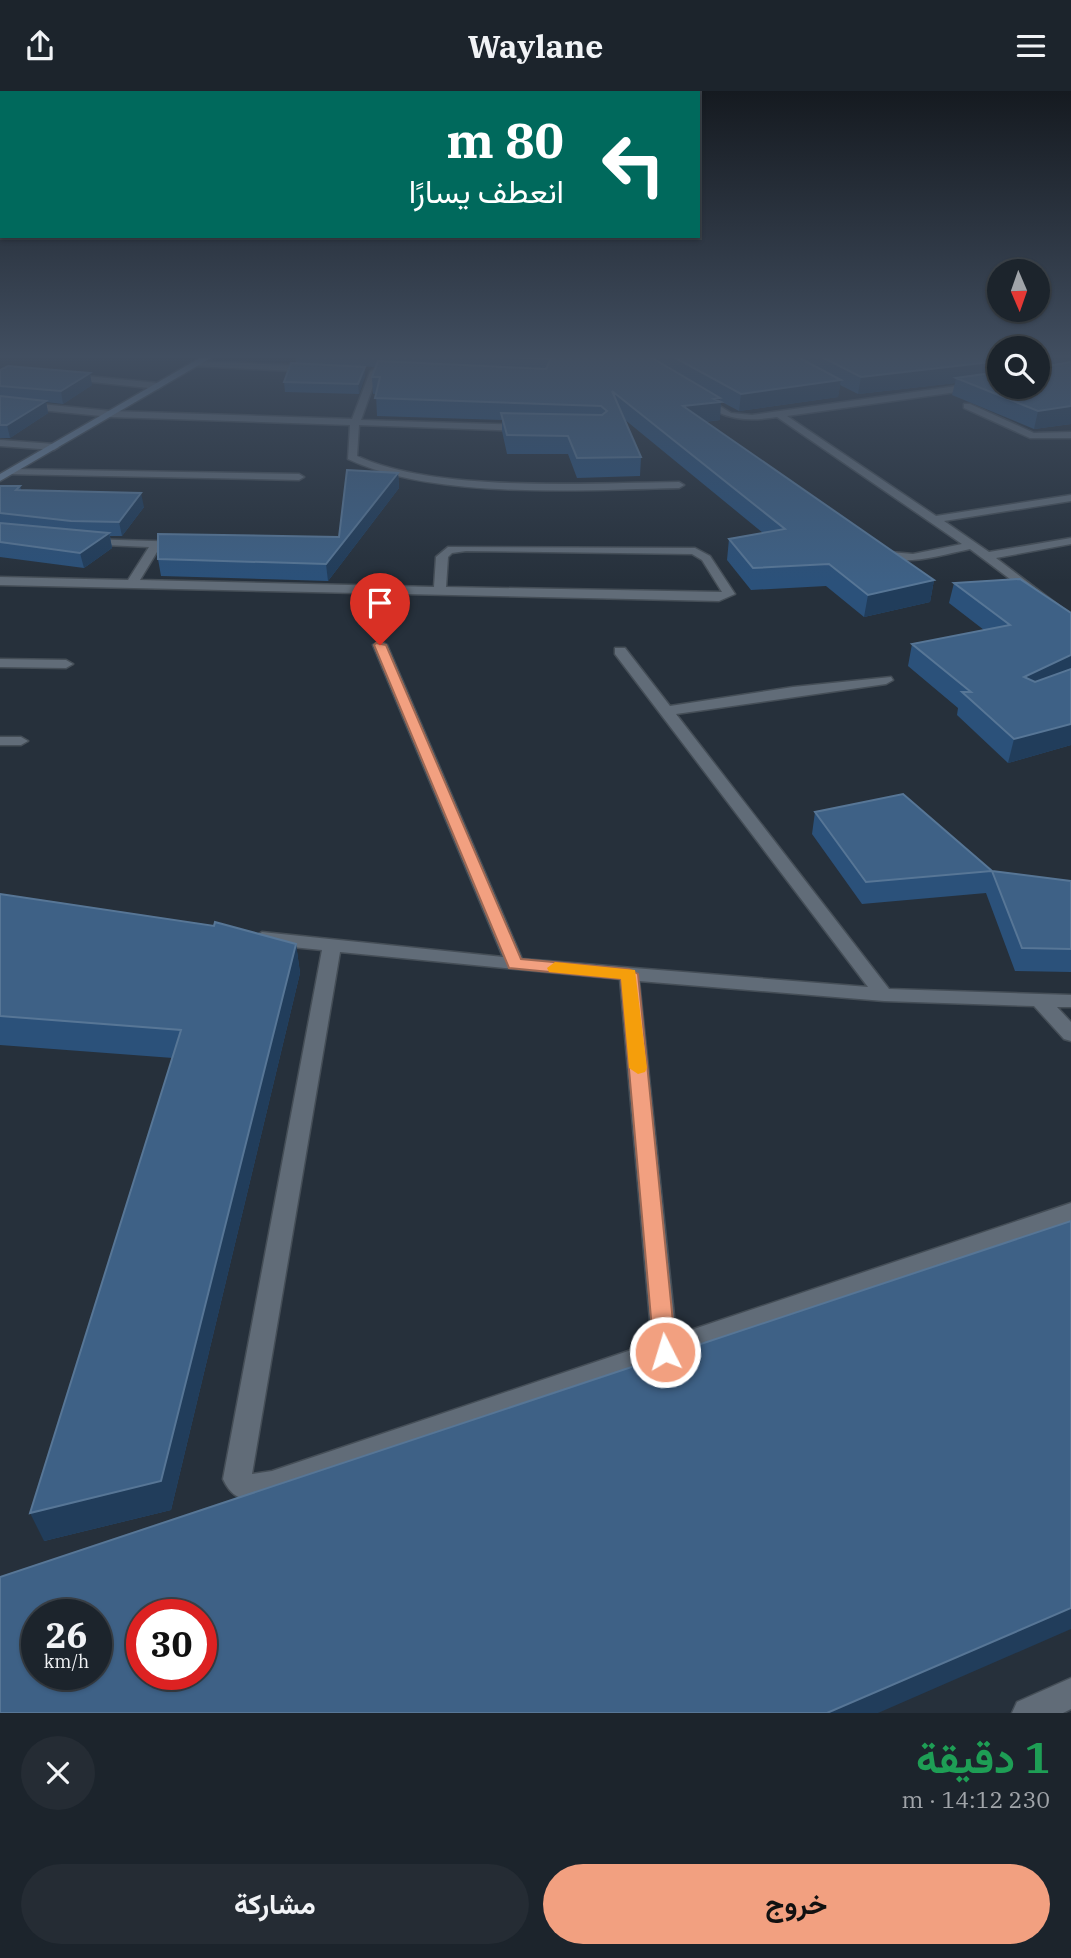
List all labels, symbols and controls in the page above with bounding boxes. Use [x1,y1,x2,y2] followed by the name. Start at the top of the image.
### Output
[468,25,603,67] text: Waylane
[21,27,59,65] icon: share
[1012,27,1050,65] icon: menu
[446,108,564,171] text: 80 m
[588,119,679,210] icon: left
[409,170,564,212] text: انعطف يسارًا
[987,259,1050,322] north arrow
[987,259,1050,399] map controls
[987,336,1050,399] button: search
[350,573,410,645] pin
[361,584,399,622] icon: arrive
[628,1315,702,1389] position arrow
[126,1599,217,1690] speed limit sign: 30
[45,1612,88,1658] text: 26
[44,1650,89,1673] text: km/h
[916,1730,1050,1785] text: 1 دقيقة
[21,1736,95,1810] button: close
[901,1784,1050,1814] text: 230 m · 14:12
[21,1864,529,1944] button: مشاركة
[543,1864,1050,1944] button: خروج

